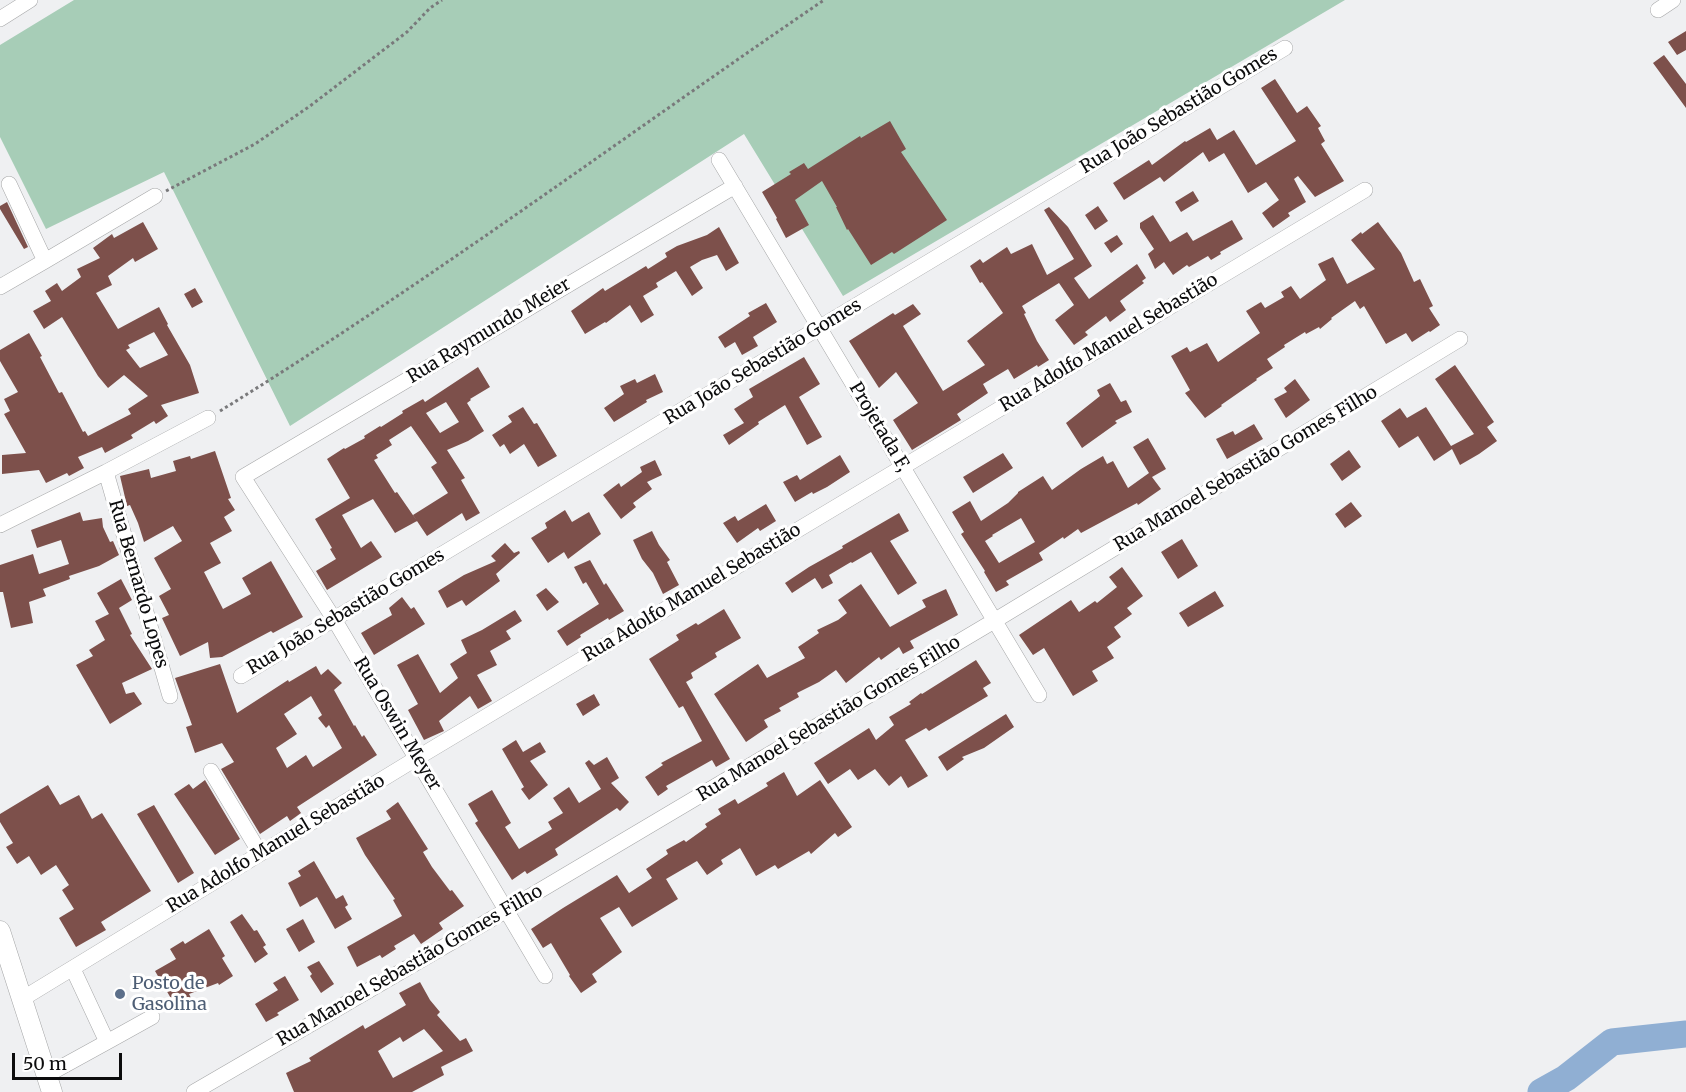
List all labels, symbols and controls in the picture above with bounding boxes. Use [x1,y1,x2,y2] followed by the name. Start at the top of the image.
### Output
[1076,43,1282,179] street label: Rua João Sebastião Gomes
[996,269,1222,417] street label: Rua Adolfo Manuel Sebastião
[403,274,575,388] street label: Rua Raymundo Meier
[660,294,866,430] street label: Rua João Sebastião Gomes
[844,379,914,475] street label: Projetada F,
[1110,382,1382,556] street label: Rua Manoel Sebastião Gomes Filho
[104,497,172,671] street label: Rua Bernardo Lopes
[579,519,805,667] street label: Rua Adolfo Manuel Sebastião
[243,544,449,680] street label: Rua João Sebastião Gomes
[693,632,965,806] street label: Rua Manoel Sebastião Gomes Filho
[349,653,445,795] street label: Rua Oswin Meyer
[163,770,389,918] street label: Rua Adolfo Manuel Sebastião
[273,881,547,1051] street label: Rua Manoel Sebastião Gomes Filho
[132,973,207,1016] place label: Posto de Gasolina
[113,987,127,1001] marker: Posto de Gasolina
[15,1041,124,1079] scale bar
[23,1052,67,1075] text: 50 m

